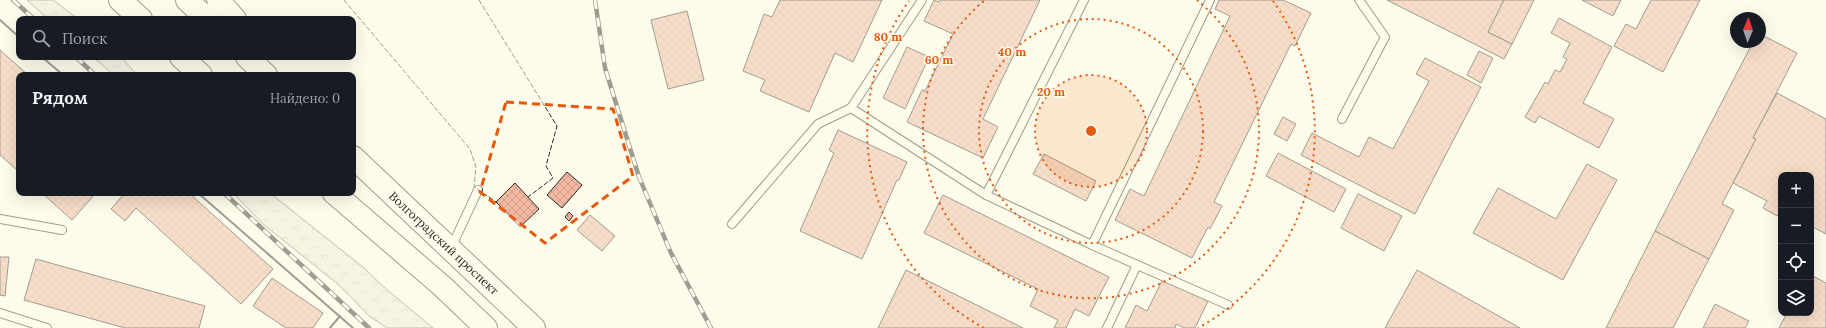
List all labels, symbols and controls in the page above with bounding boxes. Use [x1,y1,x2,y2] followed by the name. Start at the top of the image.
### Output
[1730,12,1766,48] north arrow
[16,16,356,60] search box
[30,27,52,49] icon: search
[62,29,107,48] text: Поиск
[874,29,902,44] text: 80 m
[998,44,1026,59] text: 40 m
[925,52,953,67] text: 60 m
[1037,84,1065,99] text: 20 m
[32,87,88,109] text: Рядом
[270,90,340,107] text: Найдено: 0
[1084,124,1098,138] centre of rings
[1778,172,1814,316] map controls
[1778,172,1814,208] button: +
[386,188,502,298] street label: Волгоградский проспект
[1778,208,1814,244] button: −
[1778,244,1814,280] button: locate
[1778,280,1814,316] button: layers

